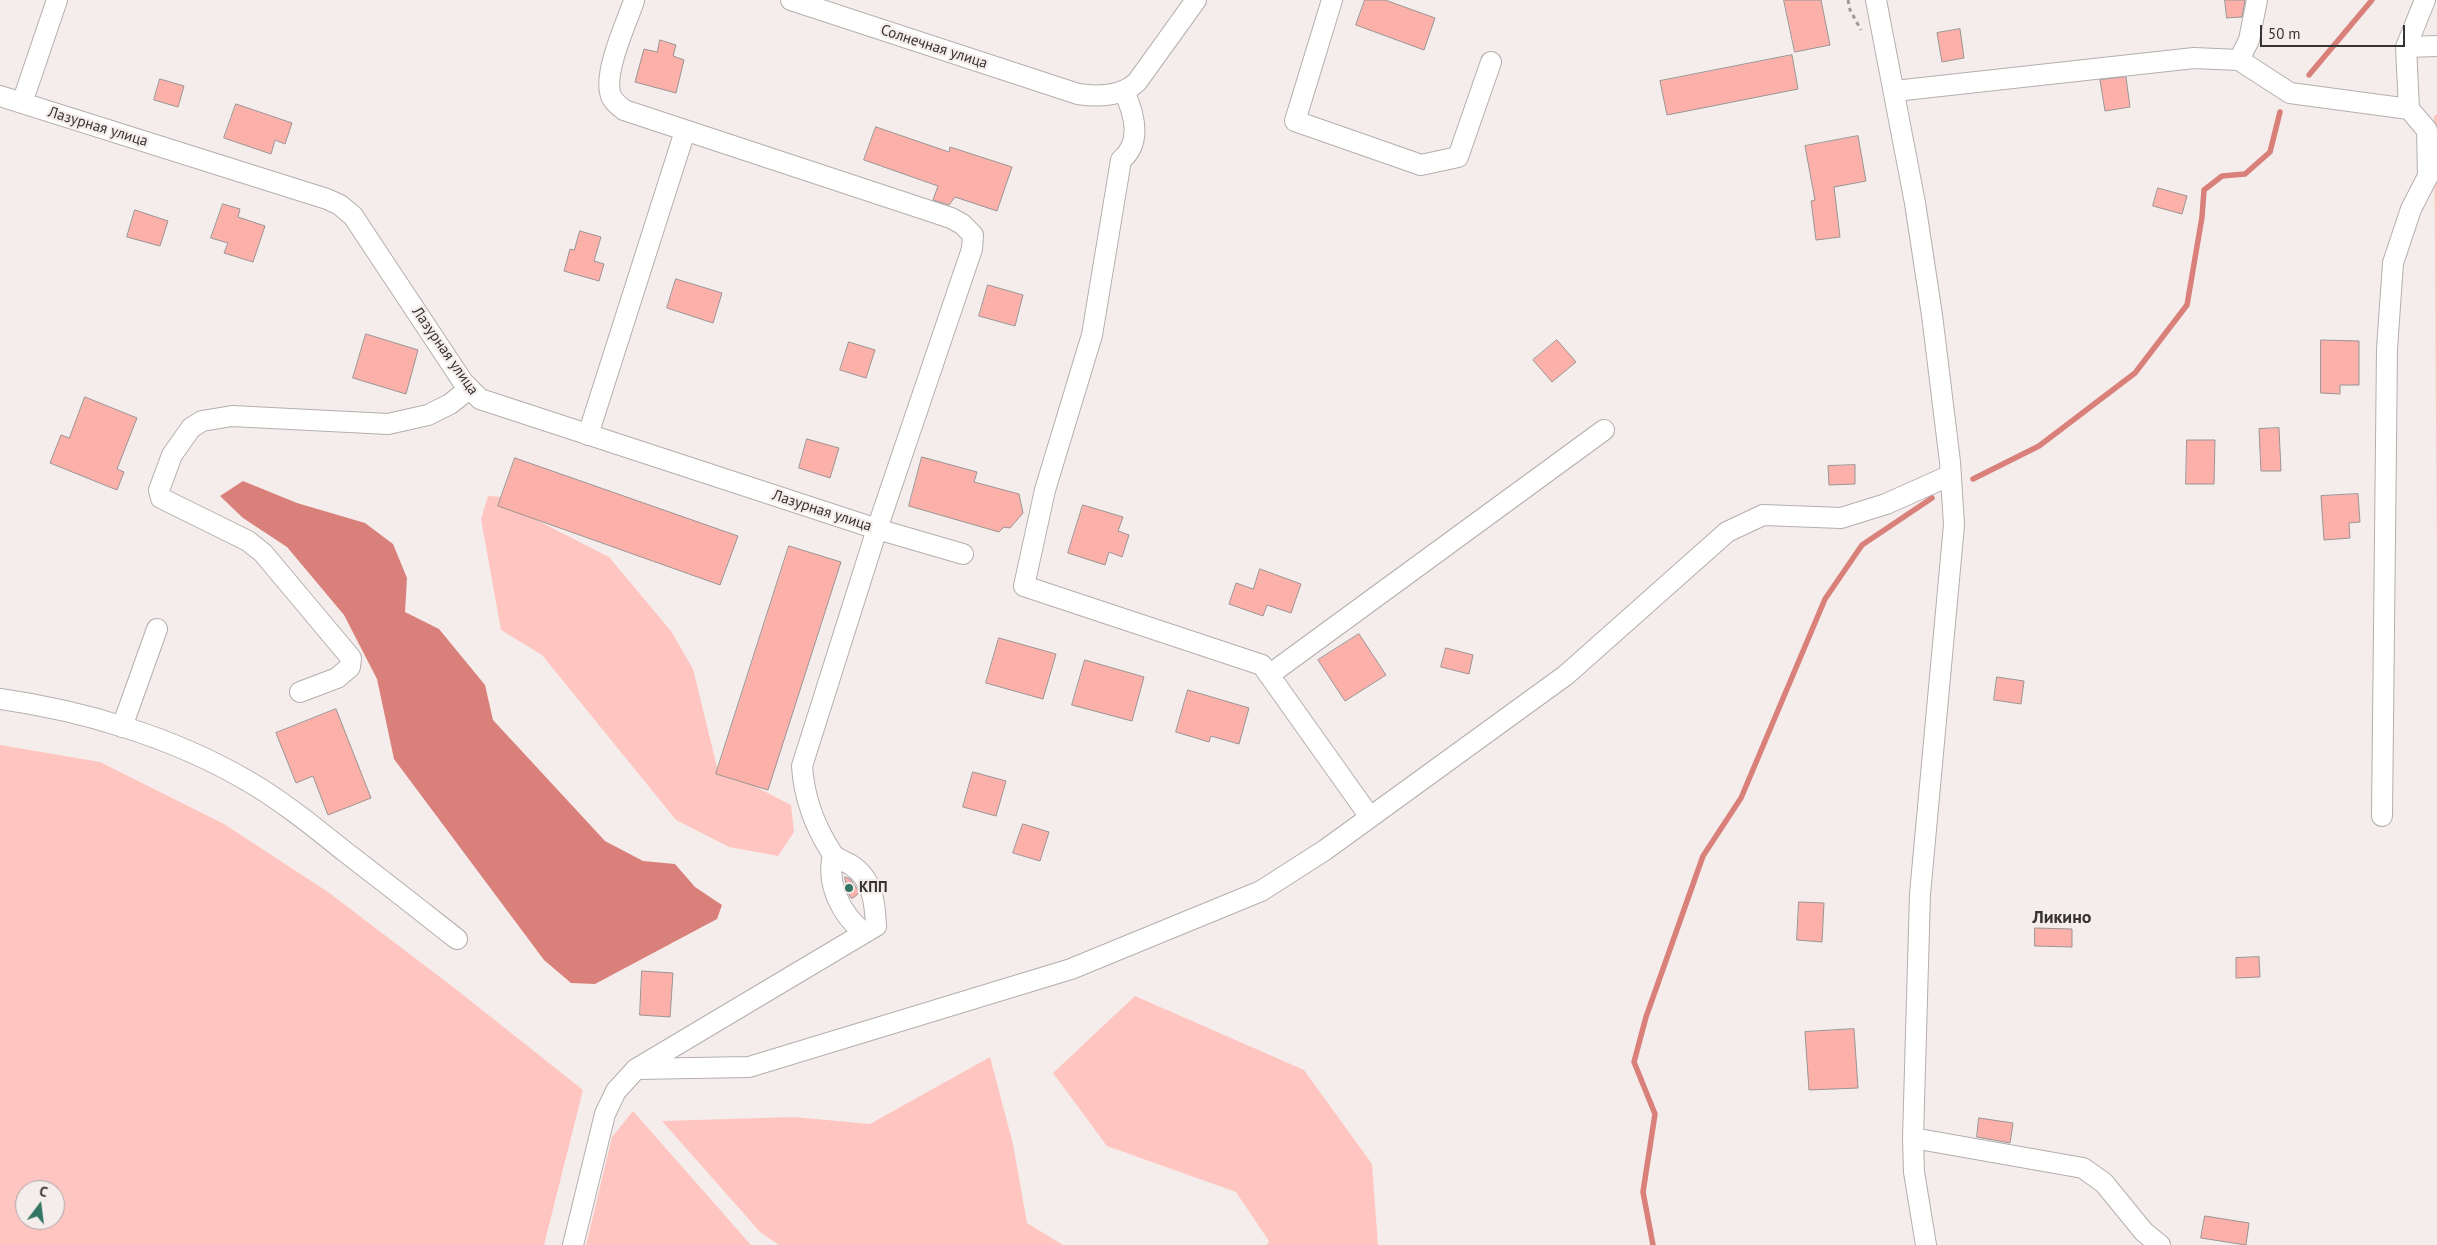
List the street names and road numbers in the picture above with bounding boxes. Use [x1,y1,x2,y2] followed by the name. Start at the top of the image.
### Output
[878,21,990,73] street label: Солнечная улица
[46,103,150,151] street label: Лазурная улица
[408,304,482,398] street label: Лазурная улица
[770,486,874,536] street label: Лазурная улица

